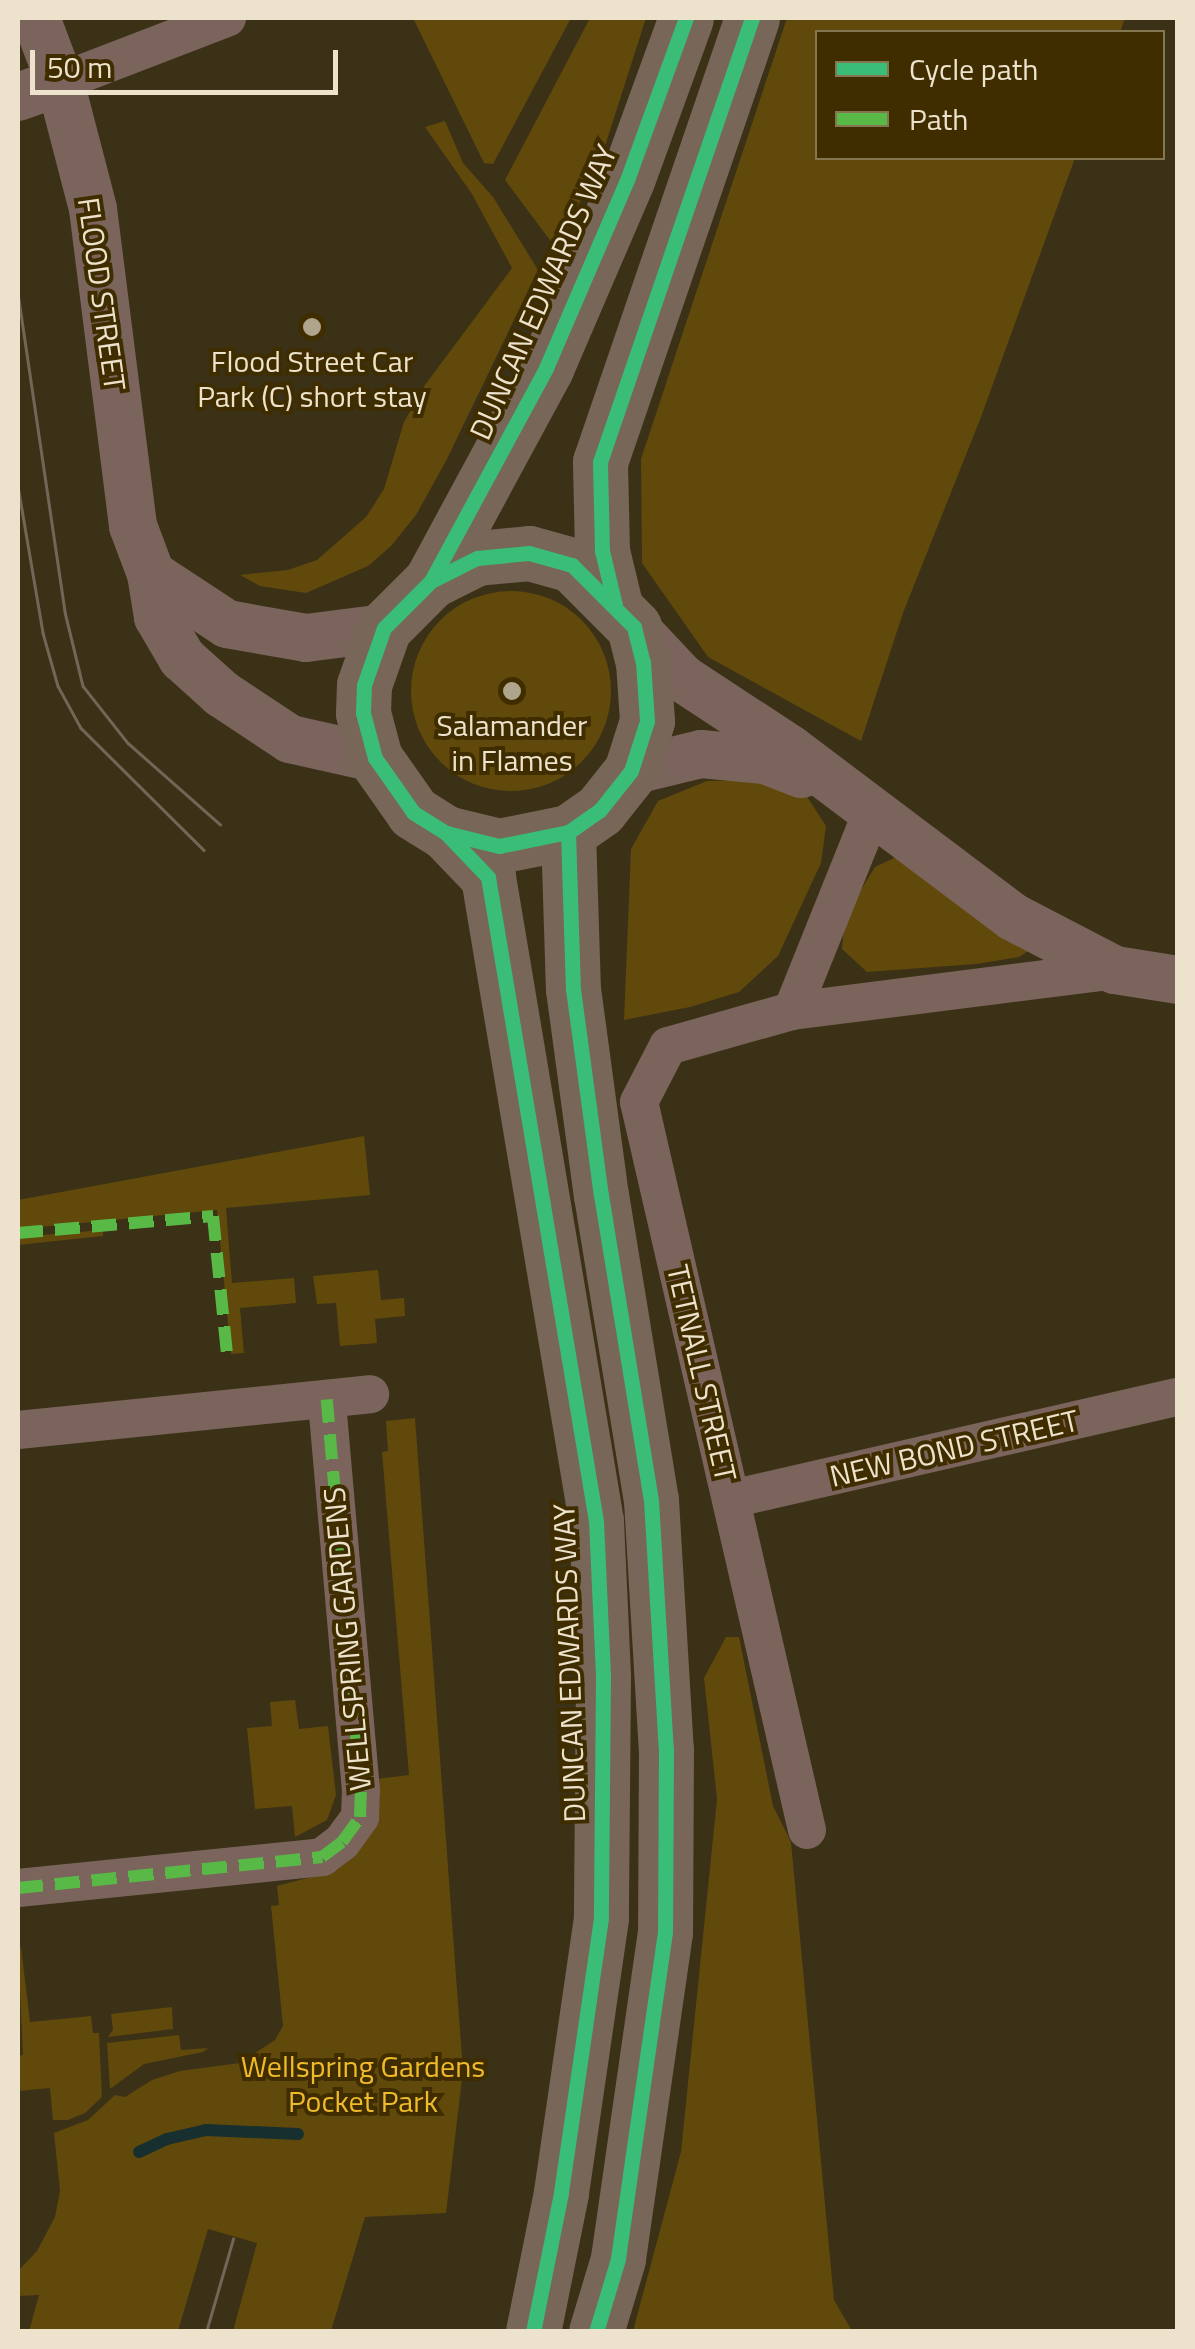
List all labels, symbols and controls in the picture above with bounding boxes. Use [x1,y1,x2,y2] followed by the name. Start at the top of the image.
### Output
[35,30,342,92] scale bar
[815,30,1165,160] legend
[47,44,112,90] text: 50 m
[909,46,1038,92] text: Cycle path
[909,96,968,142] text: Path
[462,139,624,445] street label: DUNCAN EDWARDS WAY
[71,195,133,393] street label: FLOOD STREET
[301,316,323,338] marker: Flood Street Car Park (C) short stay
[197,343,427,414] place label: Flood Street Car Park (C) short stay
[501,680,523,702] marker: Salamander in Flames
[437,707,587,778] place label: Salamander in Flames
[660,1261,744,1485] street label: TETNALL STREET
[826,1402,1082,1494] street label: NEW BOND STREET
[316,1486,378,1792] street label: WELLSPRING GARDENS
[545,1503,593,1823] street label: DUNCAN EDWARDS WAY
[241,2048,485,2118] park label: Wellspring Gardens Pocket Park

